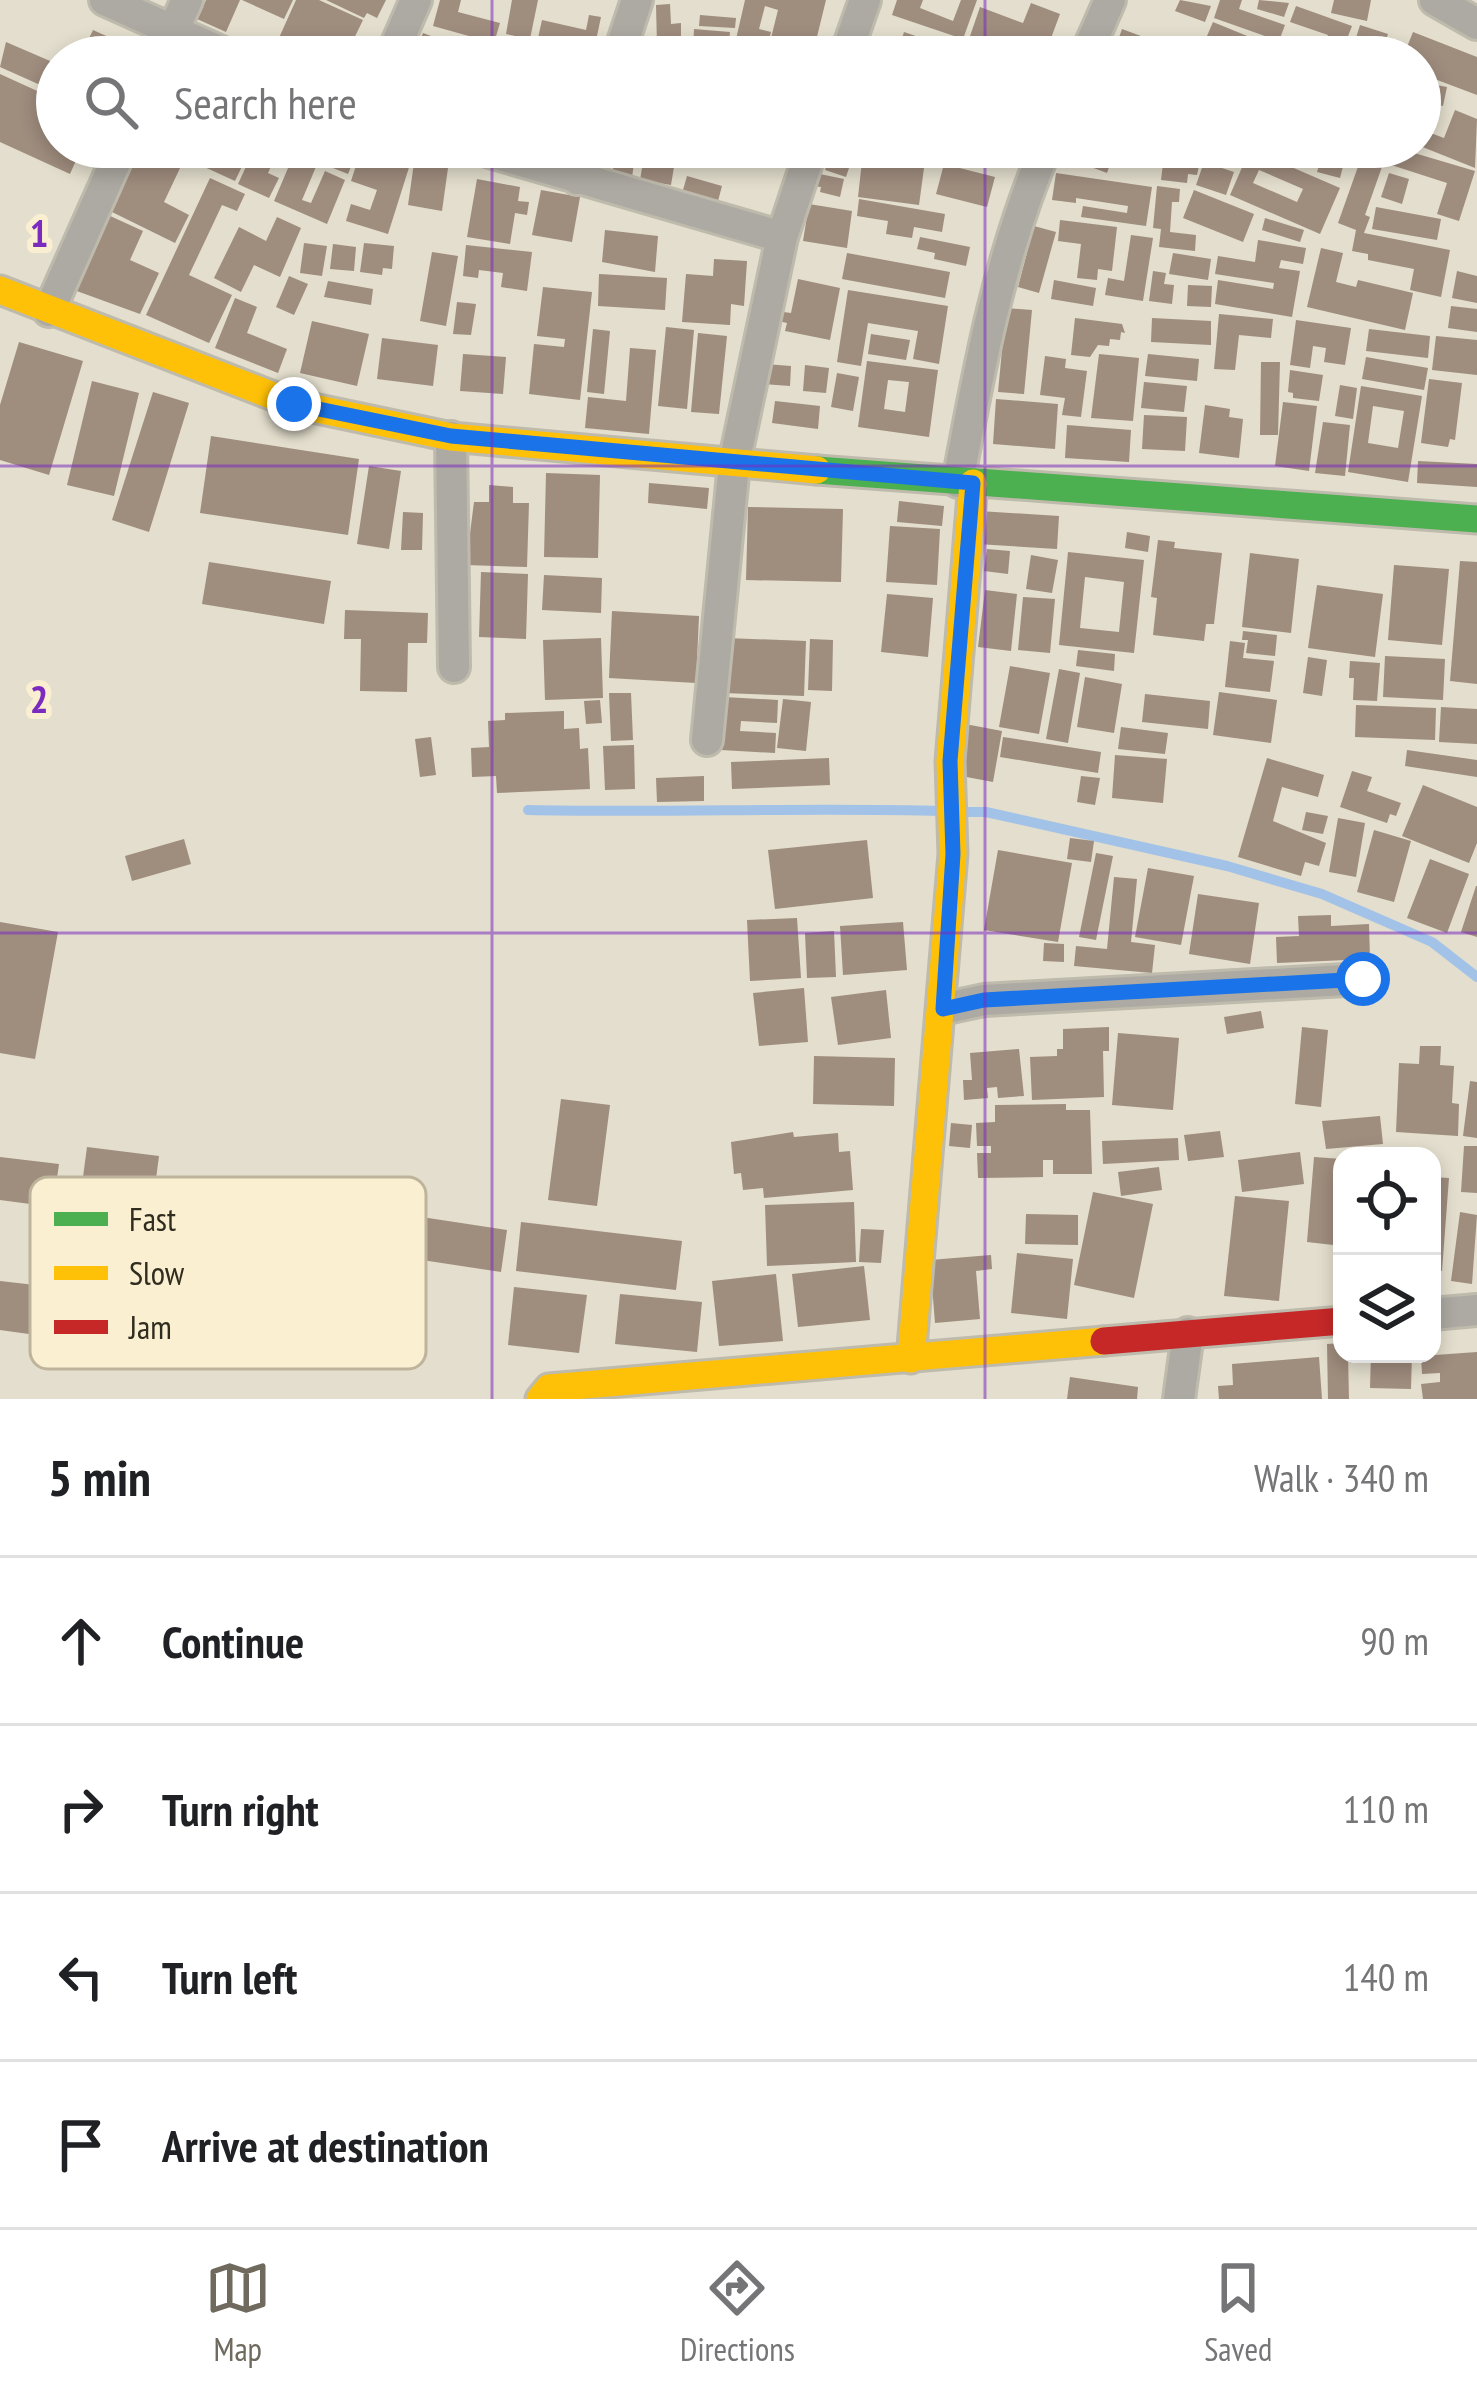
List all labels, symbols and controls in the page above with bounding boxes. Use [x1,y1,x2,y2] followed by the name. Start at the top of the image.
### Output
[36,36,1441,168] search box
[78,69,144,135] icon: search
[174,73,357,131] text: Search here
[30,207,48,258] text: 1
[267,377,321,431] route end
[30,673,48,724] text: 2
[1336,952,1390,1006] route start
[1333,1147,1441,1363] map controls
[1333,1147,1441,1255] button: locate
[30,1177,426,1369] legend
[129,1197,176,1240] text: Fast
[129,1251,185,1294] text: Slow
[1333,1255,1441,1363] button: layers
[128,1305,172,1348] text: Jam
[48,1444,151,1510] text: 5 min
[1254,1452,1429,1503] text: Walk · 340 m
[48,1608,114,1674] icon: ahead
[162,1612,304,1670] text: Continue
[1360,1615,1429,1666] text: 90 m
[48,1776,114,1842] icon: right
[162,1780,319,1838] text: Turn right
[1343,1783,1429,1834] text: 110 m
[48,1944,114,2010] icon: left
[162,1948,297,2006] text: Turn left
[1343,1951,1429,2002] text: 140 m
[48,2112,114,2178] icon: arrive
[162,2116,489,2174] text: Arrive at destination
[205,2255,271,2370] tab: Map
[680,2255,795,2370] tab: Directions
[1204,2255,1272,2370] tab: Saved

